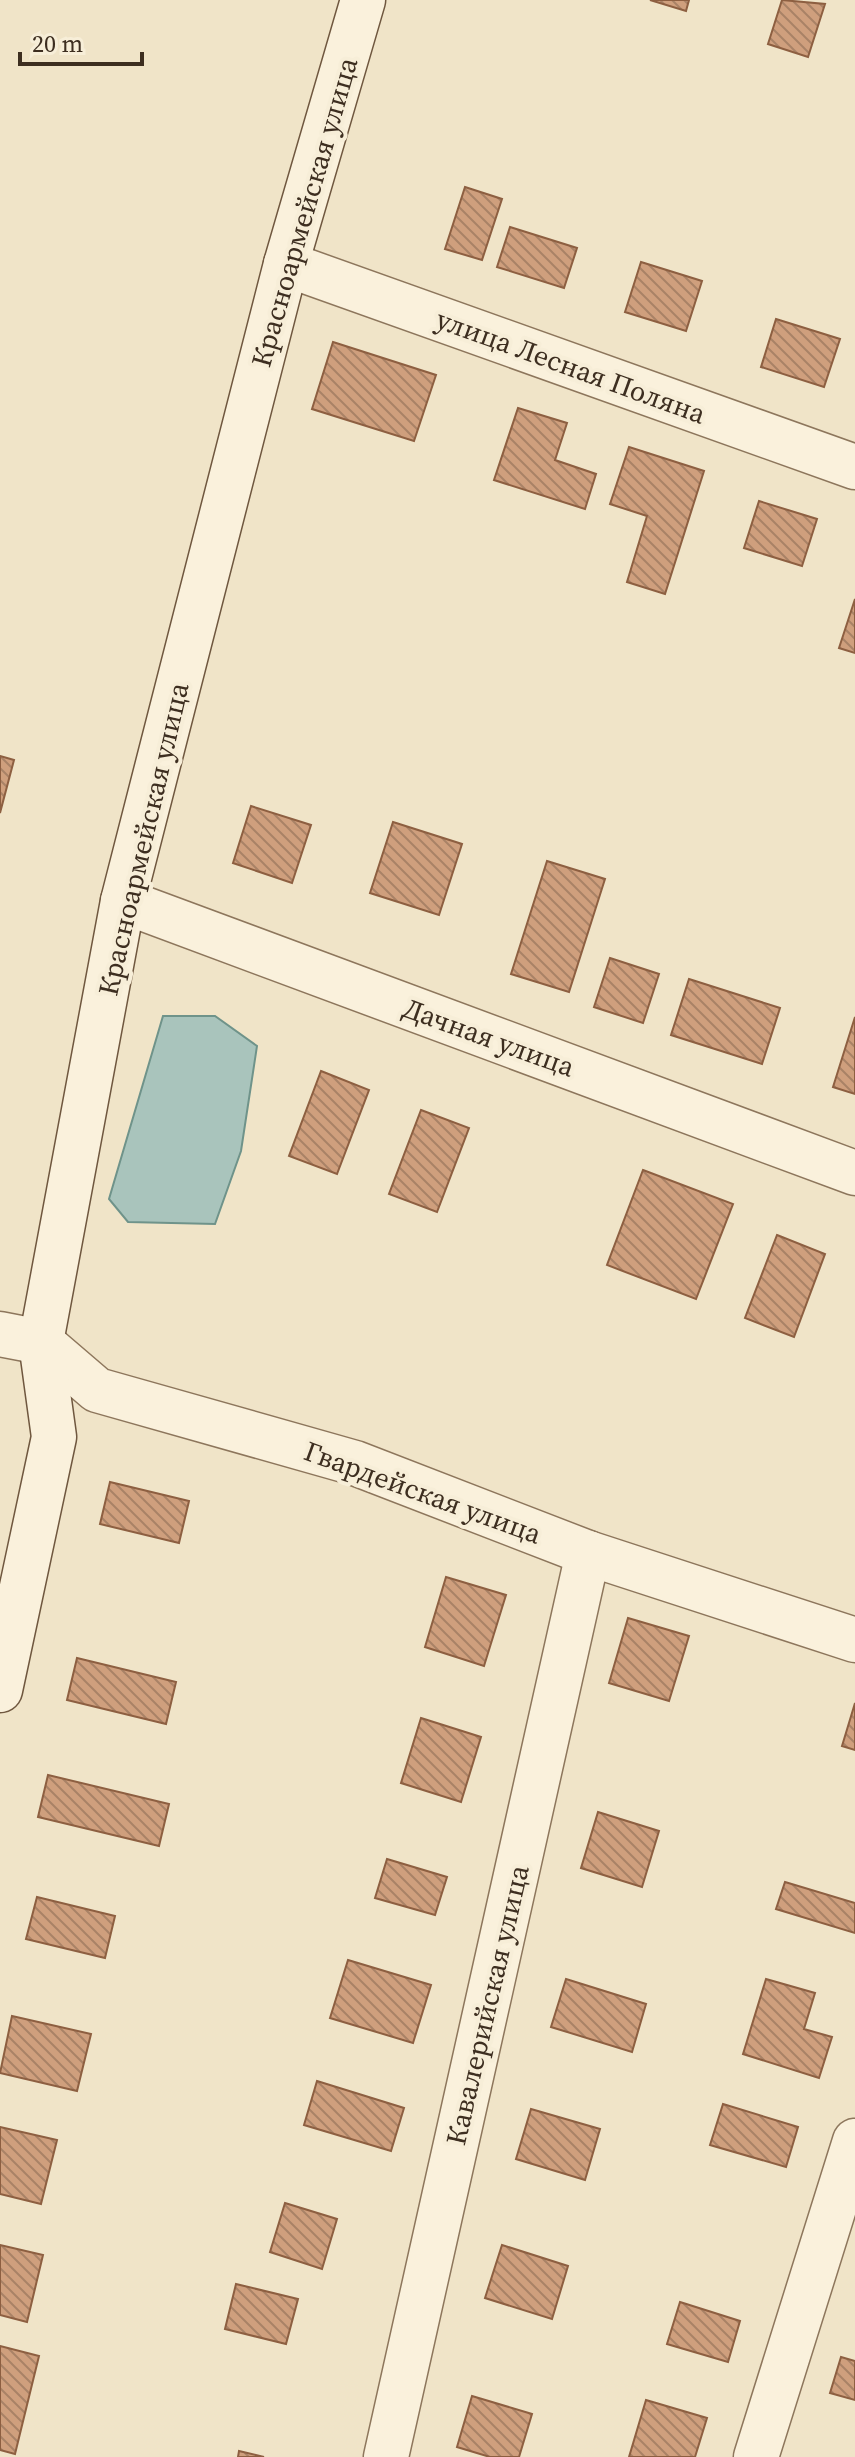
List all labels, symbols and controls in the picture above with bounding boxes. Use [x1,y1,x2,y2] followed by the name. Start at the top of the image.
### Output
[20,16,142,66] scale bar
[32,27,83,60] text: 20 m
[242,52,367,371] street label: Красноармейская улица
[431,299,712,433] street label: улица Лесная Поляна
[88,678,198,999] street label: Красноармейская улица
[398,988,581,1086] street label: Дачная улица
[299,1431,548,1553] street label: Гвардейская улица
[436,1860,538,2149] street label: Кавалерийская улица

